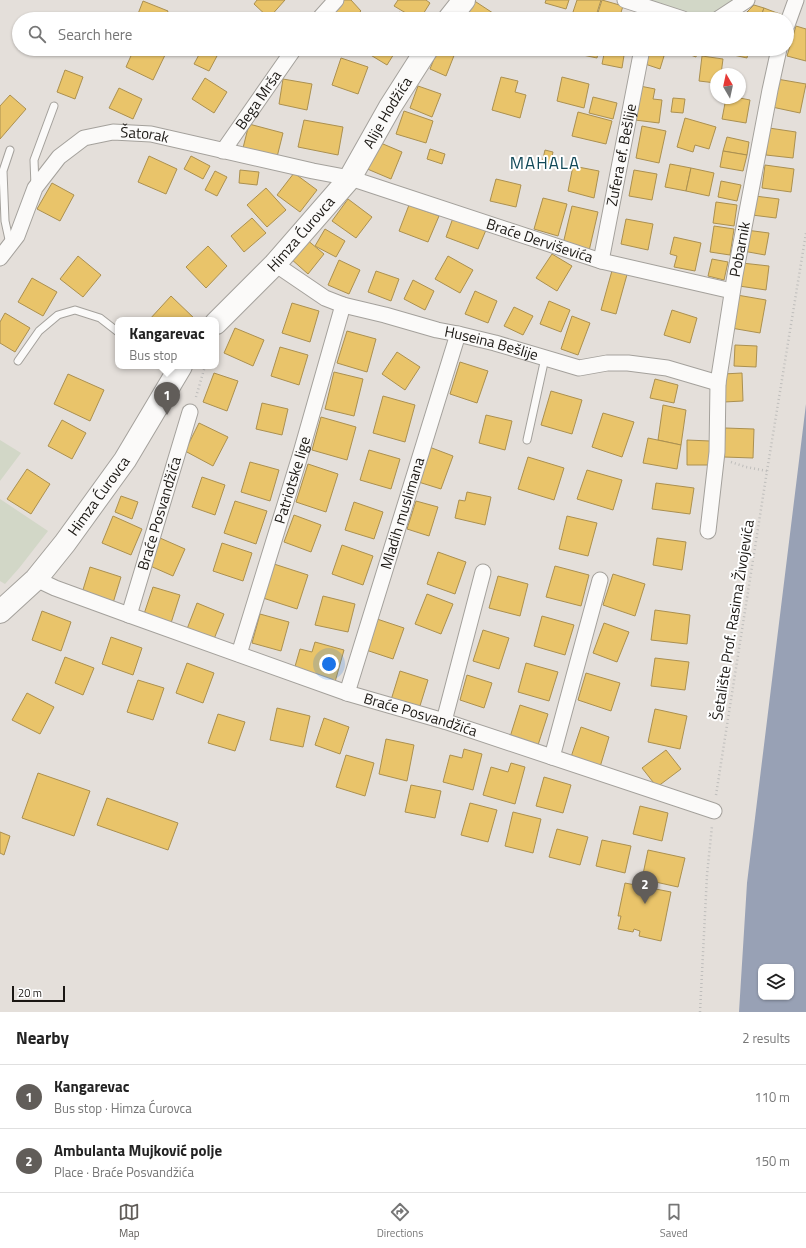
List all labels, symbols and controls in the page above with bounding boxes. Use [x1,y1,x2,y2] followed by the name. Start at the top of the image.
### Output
[12,12,794,56] search box
[26,23,48,45] icon: search
[58,23,132,46] text: Search here
[229,65,287,134] street label: Bega Mrša
[710,68,746,104] north arrow
[357,72,418,153] street label: Alije Hodžića
[600,102,642,208] street label: Zufera ef. Bešlije
[120,120,171,149] street label: Šatorak
[510,150,580,176] district label: MAHALA
[261,191,340,277] street label: Himza Ćurovca
[483,212,597,269] street label: Braće Derviševića
[723,220,756,279] street label: Pobarnik
[115,317,219,369] popup
[443,320,541,366] street label: Huseina Bešlije
[129,322,205,345] text: Kangarevac
[129,345,177,365] text: Bus stop
[154,382,180,415] pin: 1
[268,434,316,526] street label: Patriotske lige
[62,451,136,540] street label: Himza Ćurovca
[131,453,187,573] street label: Braće Posvandžića
[374,454,430,572] street label: Mladih muslimana
[705,517,760,722] street label: Šetalište Prof. Rasima Živojevića
[319,654,339,674] your location
[361,686,481,743] street label: Braće Posvandžića
[632,871,658,904] pin: 2
[758,964,794,1000] map controls
[758,964,794,1000] button: layers
[12,984,65,1003] scale bar
[18,985,42,1001] text: 20 m
[16,1025,69,1051] text: Nearby
[742,1028,790,1048] text: 2 results
[54,1075,129,1098] text: Kangarevac
[25,1087,33,1107] text: 1
[754,1087,790,1107] text: 110 m
[54,1098,192,1118] text: Bus stop · Himza Ćurovca
[54,1139,222,1162] text: Ambulanta Mujković polje
[25,1151,33,1171] text: 2
[754,1151,790,1171] text: 150 m
[54,1162,194,1182] text: Place · Braće Posvandžića
[118,1201,140,1241] tab: Map
[377,1201,423,1241] tab: Directions
[660,1201,688,1241] tab: Saved

